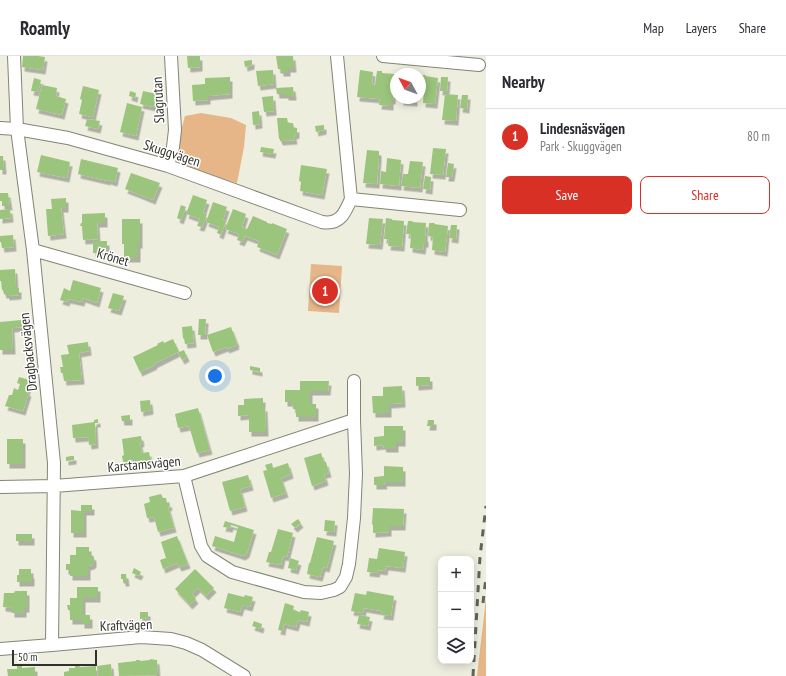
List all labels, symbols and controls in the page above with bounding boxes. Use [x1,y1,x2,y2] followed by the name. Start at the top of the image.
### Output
[20,16,70,40] text: Roamly
[643,19,664,37] text: Map
[686,19,717,37] text: Layers
[739,19,766,37] text: Share
[390,68,426,104] north arrow
[502,71,545,93] text: Nearby
[148,76,168,124] street label: Slagrutan
[540,119,625,138] text: Lindesnäsvägen
[512,128,518,145] text: 1
[747,128,770,145] text: 80 m
[141,135,203,171] street label: Skuggvägen
[540,138,622,155] text: Park · Skuggvägen
[502,176,632,214] button: Save
[640,176,770,214] button: Share
[95,244,131,270] street label: Krönet
[312,276,338,306] pin: 1
[15,312,41,392] street label: Dragbacksvägen
[205,366,225,386] your location
[107,452,181,476] street label: Karstamsvägen
[438,556,474,664] map controls
[438,556,474,592] button: +
[438,592,474,628] button: −
[100,615,152,635] street label: Kraftvägen
[438,628,474,664] button: layers
[12,648,97,667] scale bar
[18,650,37,664] text: 50 m

